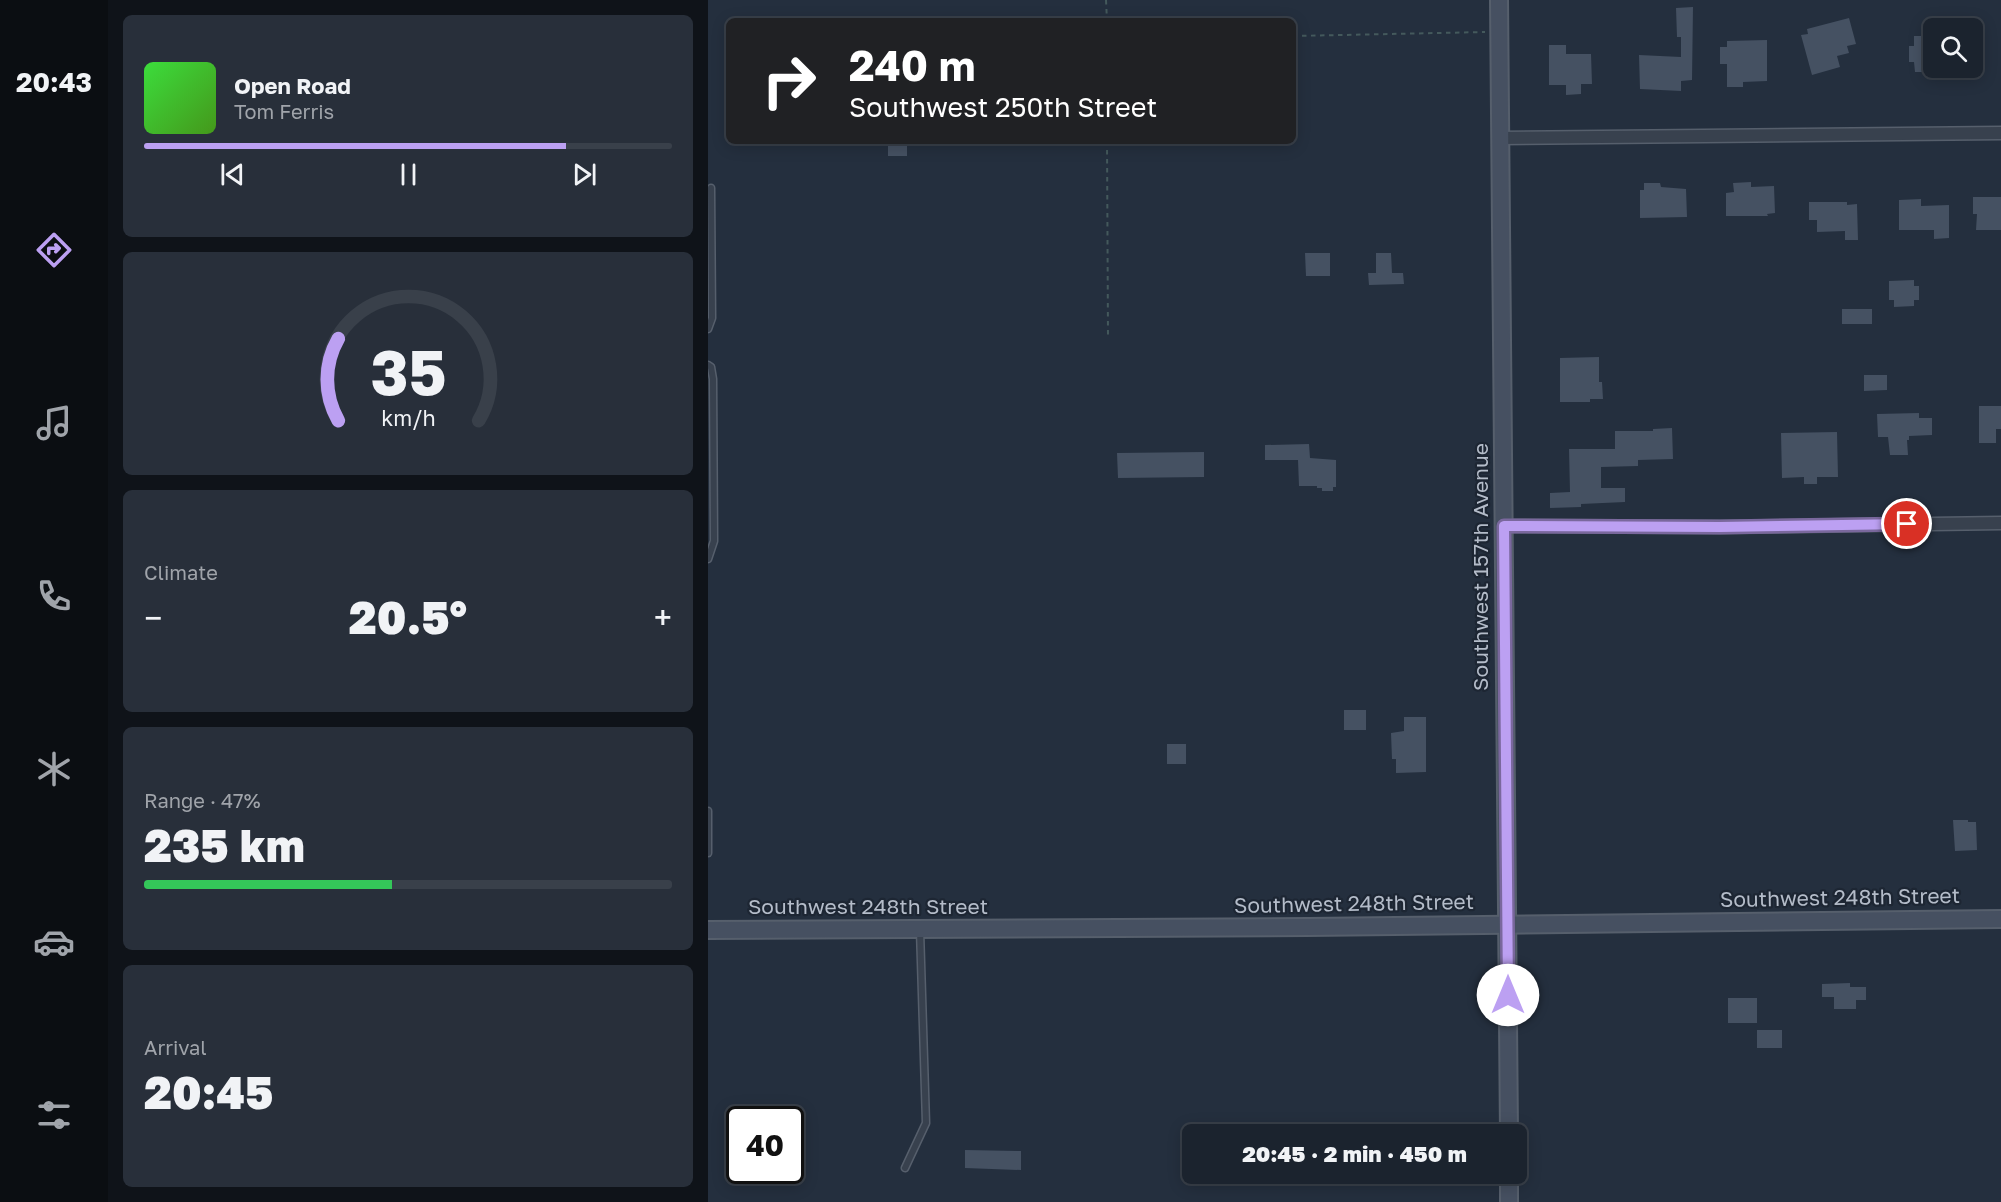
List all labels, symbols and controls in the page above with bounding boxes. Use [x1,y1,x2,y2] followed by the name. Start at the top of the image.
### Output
[1923,18,1983,78] map controls
[1923,18,1983,78] button: search
[849,40,975,90] text: 240 m
[750,42,828,120] icon: right
[16,66,92,98] text: 20:43
[234,72,351,99] text: Open Road
[849,91,1157,123] text: Southwest 250th Street
[234,99,334,123] text: Tom Ferris
[216,158,249,191] icon: previous
[392,158,425,191] icon: pause
[568,158,601,191] icon: next
[33,229,75,271] icon: directions
[370,334,446,409] text: 35
[33,402,75,444] icon: music
[381,405,435,431] text: km/h
[1467,443,1493,691] street label: Southwest 157th Avenue
[1881,498,1932,549] pin
[1890,507,1923,540] icon: arrive
[144,560,218,584] text: Climate
[33,575,75,617] icon: phone
[349,590,467,644] text: 20.5°
[144,598,162,637] text: −
[654,598,672,637] text: +
[33,748,75,790] icon: climate
[144,788,261,812] text: Range · 47%
[144,818,305,872] text: 235 km
[1720,882,1960,912] street label: Southwest 248th Street
[1234,888,1474,918] street label: Southwest 248th Street
[748,893,988,919] street label: Southwest 248th Street
[33,921,75,963] icon: car
[1476,963,1540,1027] position arrow
[144,1035,207,1059] text: Arrival
[144,1065,273,1119] text: 20:45
[33,1094,75,1136] icon: filters
[726,1106,804,1184] speed limit sign: 40
[1242,1140,1467,1167] text: 20:45 · 2 min · 450 m

